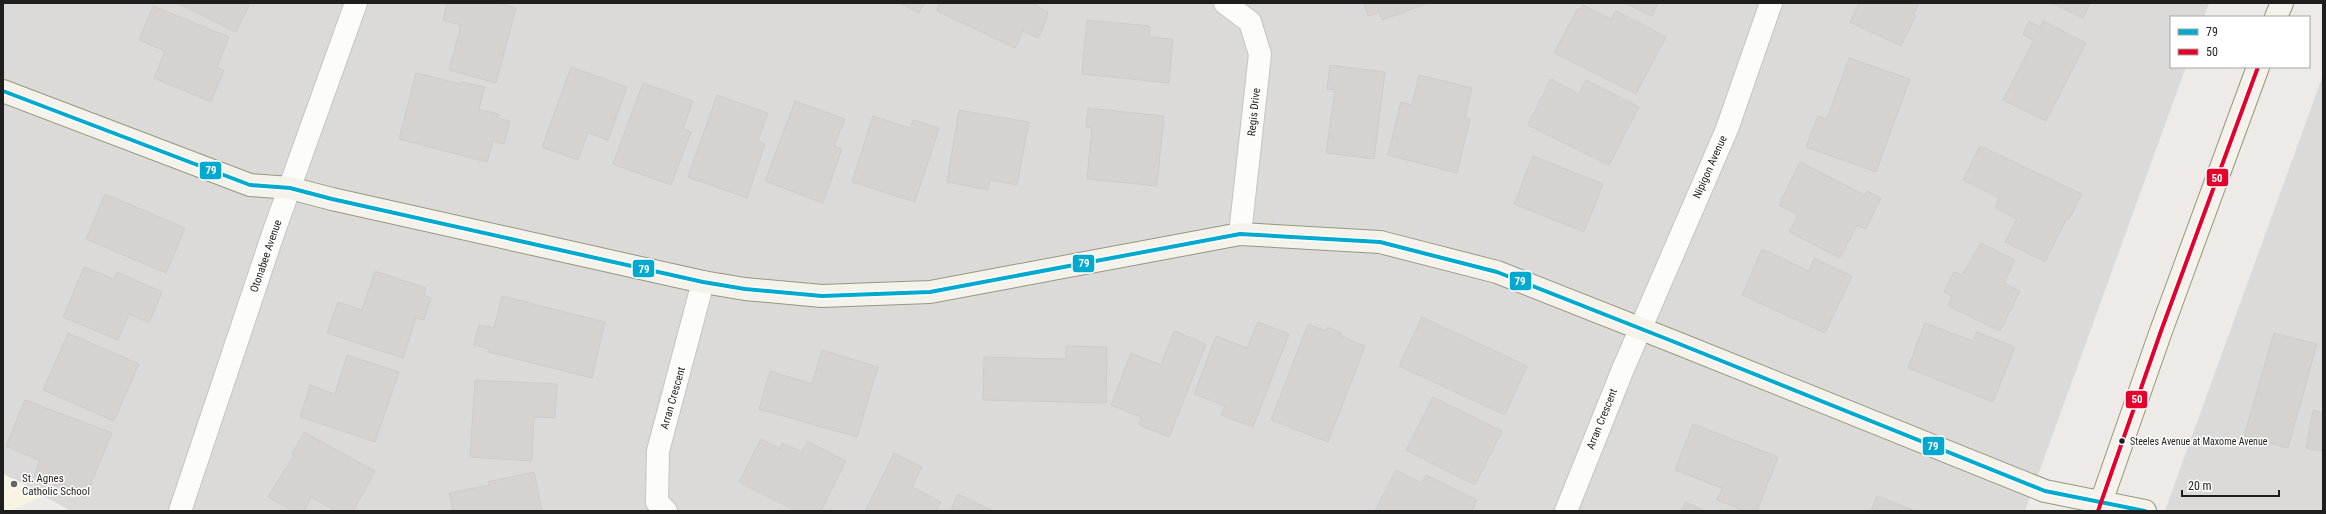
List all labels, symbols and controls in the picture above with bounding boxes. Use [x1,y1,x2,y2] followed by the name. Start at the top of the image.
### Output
[2170,16,2310,68] legend
[2206,25,2218,39] text: 79
[2206,45,2218,59] text: 50
[1245,87,1263,137] street label: Regis Drive
[1690,133,1730,201] street label: Nipigon Avenue
[199,161,222,180] line badge: 79
[205,164,217,177] text: 79
[2206,168,2229,187] line badge: 50
[2211,172,2223,185] text: 50
[248,218,284,294] street label: Otonabee Avenue
[1072,254,1095,273] line badge: 79
[1078,257,1090,270] text: 79
[632,259,655,278] line badge: 79
[638,263,650,276] text: 79
[1509,271,1532,291] line badge: 79
[1514,275,1526,288] text: 79
[658,365,688,431] street label: Arran Crescent
[1584,387,1620,451] street label: Arran Crescent
[2125,390,2148,409] line badge: 50
[2131,393,2143,406] text: 50
[1922,436,1945,456] line badge: 79
[2117,436,2127,446] marker: Steeles Avenue at Maxome Avenue
[2130,436,2268,447] place label: Steeles Avenue at Maxome Avenue
[1927,440,1939,453] text: 79
[22,472,90,498] place label: St. Agnes Catholic School
[2182,472,2279,498] scale bar
[9,479,19,489] marker: St. Agnes Catholic School
[2188,479,2212,493] text: 20 m

